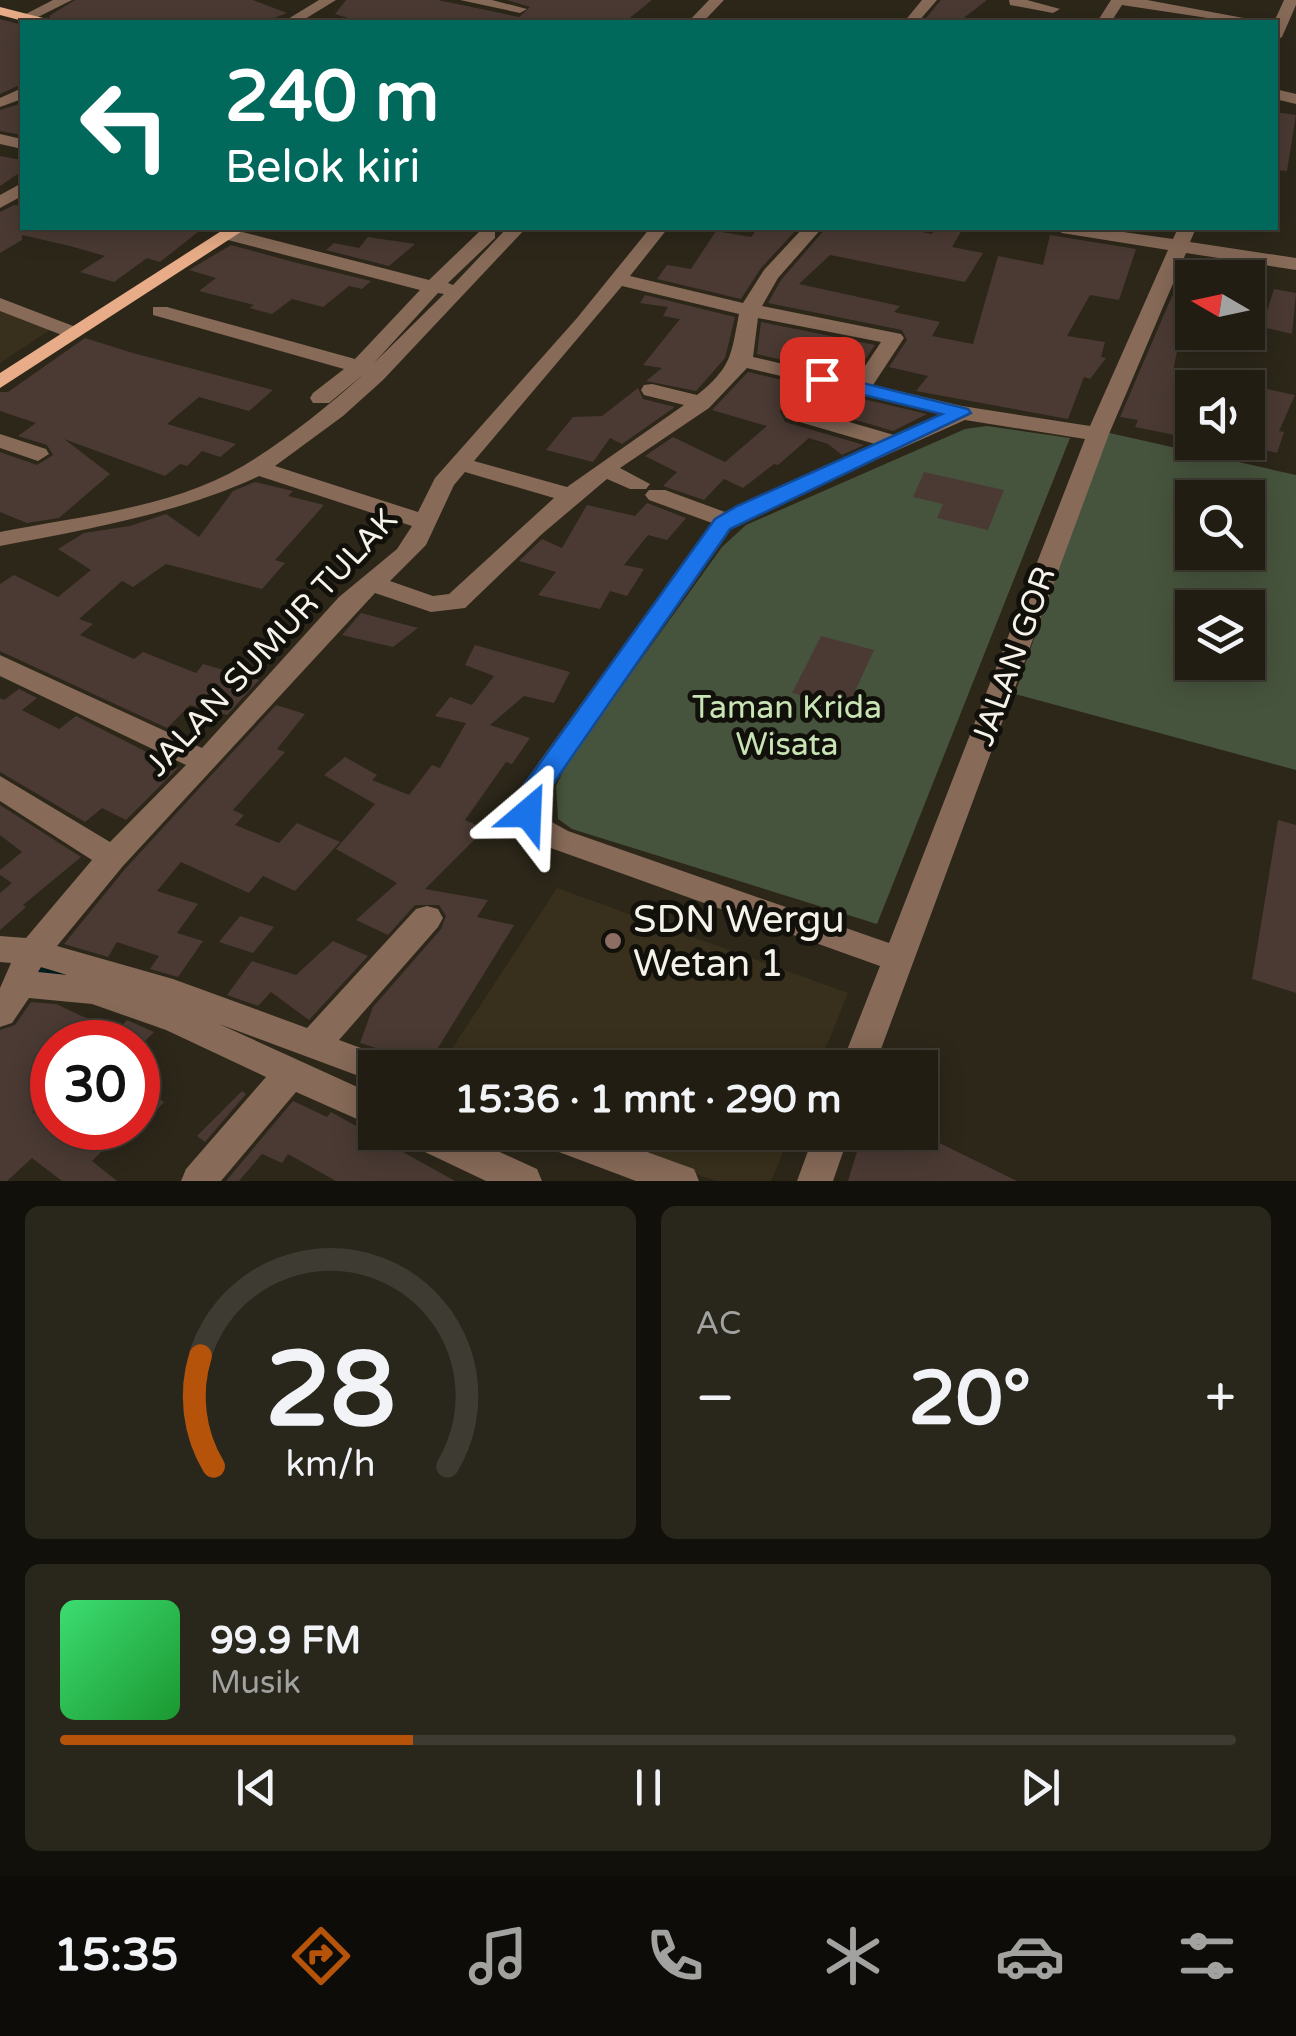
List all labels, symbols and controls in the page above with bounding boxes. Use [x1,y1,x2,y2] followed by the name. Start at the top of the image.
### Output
[225,56,439,140] text: 240 m
[60,60,190,190] icon: left
[225,141,420,195] text: Belok kiri
[1175,260,1265,350] north arrow
[1175,260,1265,680] map controls
[780,337,865,422] pin
[795,352,850,407] icon: arrive
[1175,370,1265,460] button: sound
[1175,480,1265,570] button: search
[138,501,406,784] street label: JALAN SUMUR TULAK
[964,562,1064,751] street label: JALAN GOR
[1175,590,1265,680] button: layers
[692,689,882,764] park label: Taman Krida Wisata
[476,761,580,865] position arrow
[633,897,845,987] place label: SDN Wergu Wetan 1
[602,930,624,952] marker: SDN Wergu Wetan 1
[30,1020,160,1150] speed limit sign: 30
[455,1077,841,1123] text: 15:36 · 1 mnt · 290 m
[696,1305,741,1343] text: AC
[265,1329,396,1454] text: 28
[909,1354,1031,1444] text: 20°
[696,1366,735,1432] text: −
[1205,1366,1236,1432] text: +
[285,1443,375,1486] text: km/h
[210,1618,361,1664] text: 99.9 FM
[210,1664,301,1702] text: Musik
[229,1760,284,1815] icon: previous
[621,1760,676,1815] icon: pause
[1013,1760,1068,1815] icon: next
[286,1921,356,1991] icon: directions
[463,1921,533,1991] icon: music
[640,1921,710,1991] icon: phone
[818,1921,888,1991] icon: climate
[995,1921,1065,1991] icon: car
[1172,1921,1242,1991] icon: filters
[54,1929,178,1983] text: 15:35

